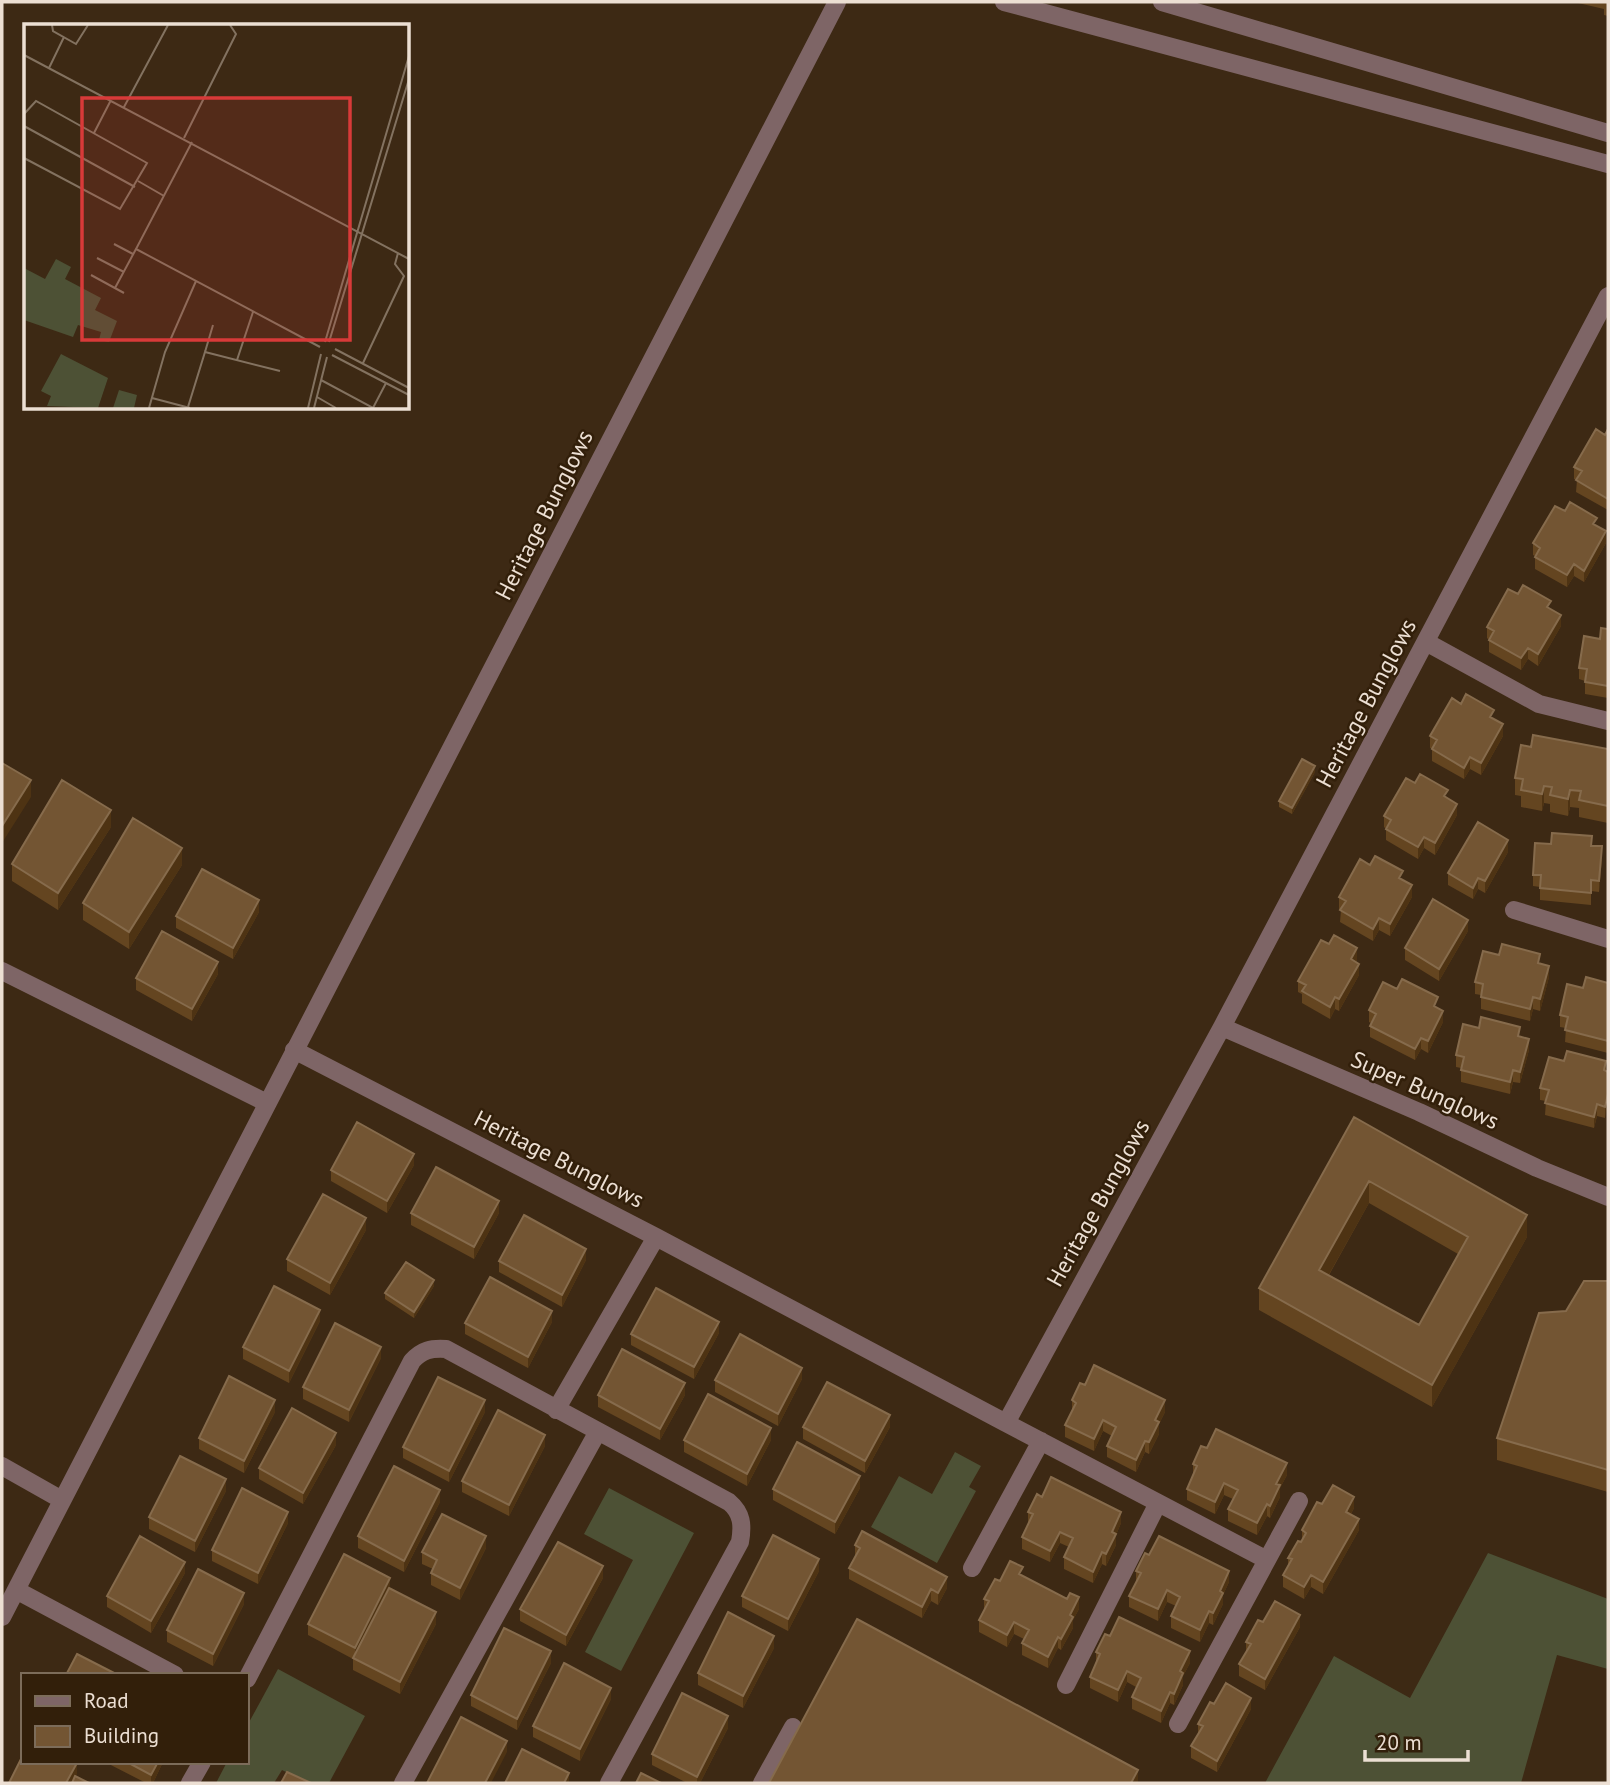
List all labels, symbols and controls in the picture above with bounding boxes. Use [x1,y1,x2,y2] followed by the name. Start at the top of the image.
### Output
[24,24,410,410] inset map
[488,425,599,605] street label: Heritage Bunglows
[1309,614,1422,792] street label: Heritage Bunglows
[1347,1044,1504,1135] street label: Super Bunglows
[469,1103,649,1214] street label: Heritage Bunglows
[1040,1114,1155,1291] street label: Heritage Bunglows
[21,1673,248,1764] legend
[84,1687,128,1714] text: Road
[1365,1718,1468,1762] scale bar
[84,1722,159,1749] text: Building
[1376,1729,1422,1756] text: 20 m

